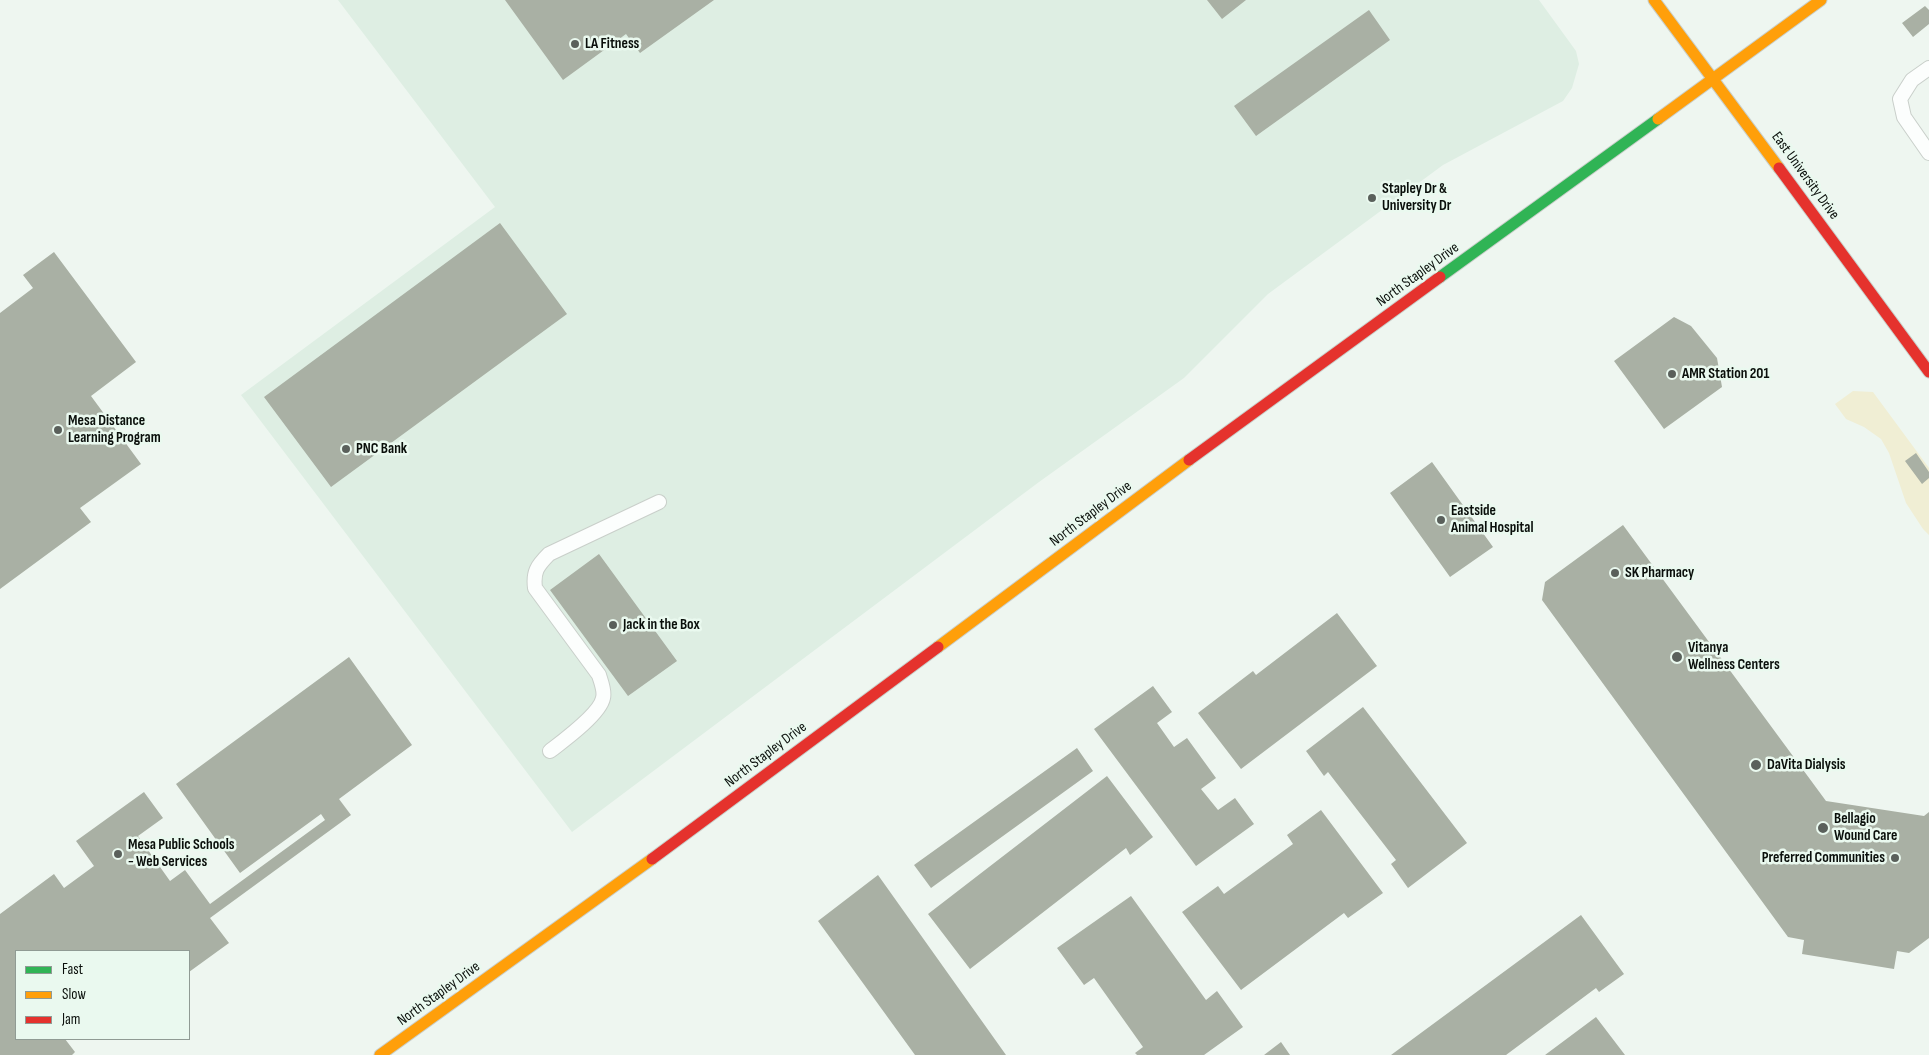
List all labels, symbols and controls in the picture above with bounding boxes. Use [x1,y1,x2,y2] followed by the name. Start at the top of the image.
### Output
[585,35,639,53] place label: LA Fitness
[569,38,581,50] marker: LA Fitness
[1767,129,1843,223] street label: East University Drive
[1382,180,1451,215] place label: Stapley Dr & University Dr
[1366,192,1378,204] marker: Stapley Dr & University Dr
[1373,239,1463,311] street label: North Stapley Drive
[1682,365,1769,383] place label: AMR Station 201
[1666,368,1678,380] marker: AMR Station 201
[68,412,161,447] place label: Mesa Distance Learning Program
[52,424,64,436] marker: Mesa Distance Learning Program
[356,440,407,458] place label: PNC Bank
[340,443,352,455] marker: PNC Bank
[1047,477,1135,551] street label: North Stapley Drive
[1451,502,1533,537] place label: Eastside Animal Hospital
[1435,514,1447,526] marker: Eastside Animal Hospital
[1625,564,1694,582] place label: SK Pharmacy
[1609,567,1621,579] marker: SK Pharmacy
[623,616,700,634] place label: Jack in the Box
[607,619,619,631] marker: Jack in the Box
[1688,639,1780,674] place label: Vitanya Wellness Centers
[1670,650,1684,664] marker: Vitanya Wellness Centers
[722,718,810,792] street label: North Stapley Drive
[1767,756,1845,774] place label: DaVita Dialysis
[1749,758,1763,772] marker: DaVita Dialysis
[1834,810,1897,845] place label: Bellagio Wound Care
[1816,821,1830,835] marker: Bellagio Wound Care
[128,836,235,871] place label: Mesa Public Schools - Web Services
[112,848,124,860] marker: Mesa Public Schools - Web Services
[1762,849,1885,867] place label: Preferred Communities
[1889,852,1901,864] marker: Preferred Communities
[15,950,190,1040] legend
[394,958,484,1030] street label: North Stapley Drive
[62,960,83,979] text: Fast
[62,985,86,1004] text: Slow
[62,1010,80,1029] text: Jam

